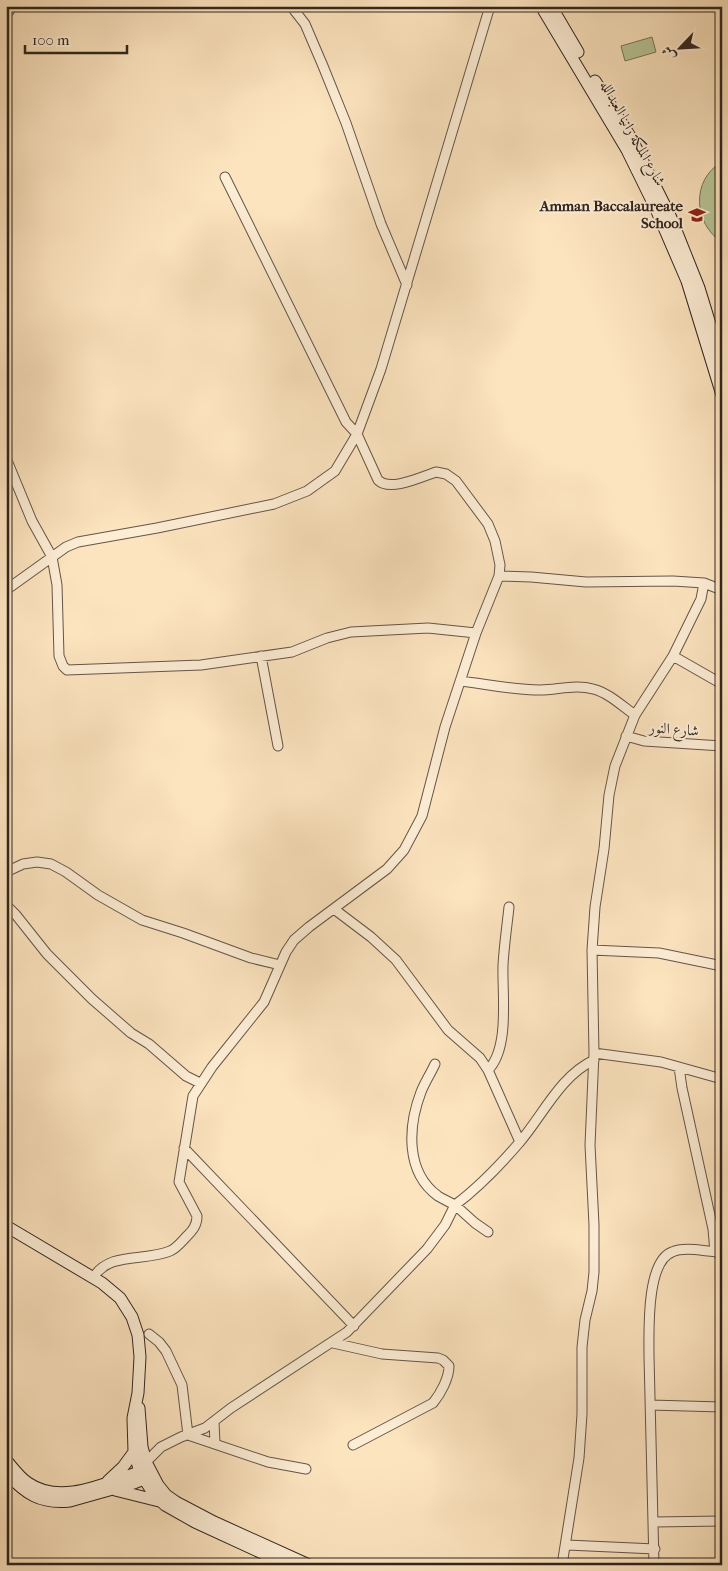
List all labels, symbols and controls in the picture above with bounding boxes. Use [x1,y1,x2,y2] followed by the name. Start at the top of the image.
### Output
[25,22,128,54] scale bar
[656,22,706,72] north arrow
[32,31,70,49] text: 100 m
[658,43,679,63] text: ش
[593,77,669,191] street label: شارع الملكة رانيا العبدالله
[539,197,684,232] place label: Amman Baccalaureate School
[687,205,707,225] school or university icon: Amman Baccalaureate School
[646,718,700,744] street label: شارع النور

